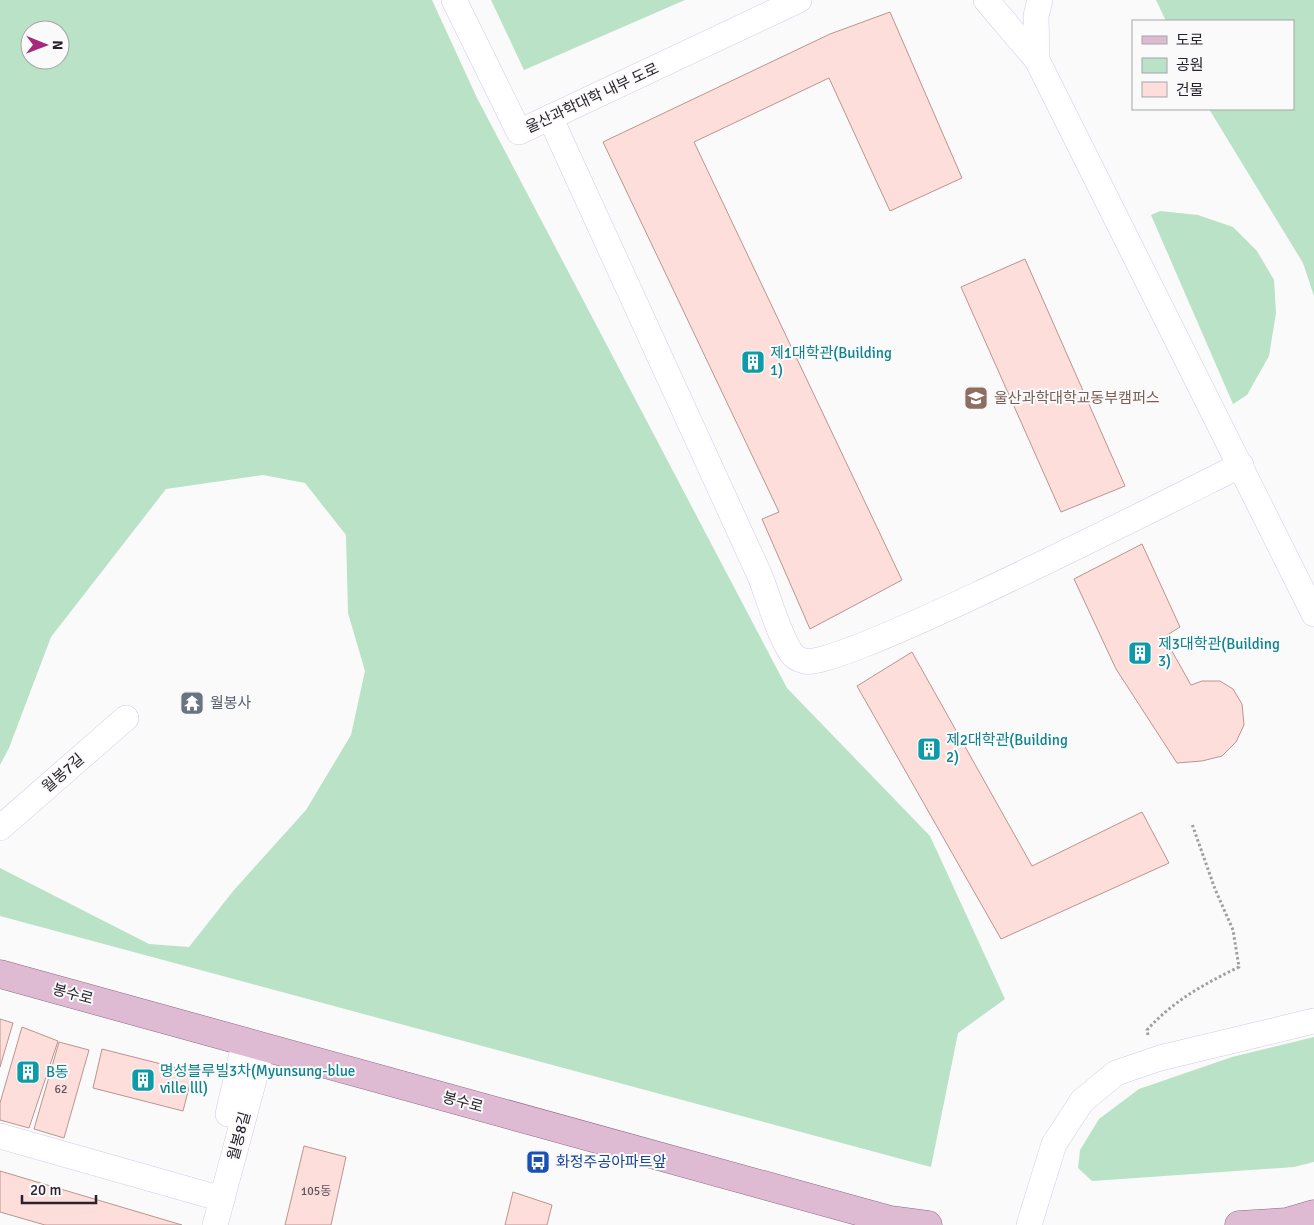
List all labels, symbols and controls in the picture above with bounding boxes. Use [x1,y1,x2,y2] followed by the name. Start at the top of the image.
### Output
[20,20,70,70] north arrow
[1132,20,1294,110] legend
[1176,31,1204,49] text: 도로
[49,40,66,50] text: N
[1176,56,1204,74] text: 공원
[523,59,661,137] street label: 울산과학대학 내부 도로
[1176,81,1204,99] text: 건물
[770,344,892,379] place label: 제1대학관(Building 1)
[740,349,766,375] building icon: 제1대학관(Building 1)
[963,385,989,411] school or university icon: 울산과학대학교동부캠퍼스
[994,389,1160,407] place label: 울산과학대학교동부캠퍼스
[1158,635,1280,670] place label: 제3대학관(Building 3)
[1127,640,1153,666] building icon: 제3대학관(Building 3)
[179,690,205,716] temple icon: 월봉사
[210,694,252,712] place label: 월봉사
[946,731,1068,766] place label: 제2대학관(Building 2)
[916,736,942,762] building icon: 제2대학관(Building 2)
[38,750,88,796] street label: 월봉7길
[51,980,95,1008] street label: 봉수로
[15,1059,41,1085] building icon: B동
[160,1062,355,1097] place label: 명성블루빌3차(Myunsung-blue ville lll)
[46,1063,69,1081] place label: B동
[130,1067,156,1093] building icon: 명성블루빌3차(Myunsung-blue ville lll)
[55,1082,67,1097] house number: 62
[441,1088,485,1116] street label: 봉수로
[224,1110,254,1162] street label: 월봉8길
[525,1149,551,1175] bus stop icon: 화정주공아파트앞
[556,1153,667,1171] place label: 화정주공아파트앞
[22,1172,96,1204] scale bar
[30,1181,61,1199] text: 20 m
[301,1184,331,1199] house number: 105동

